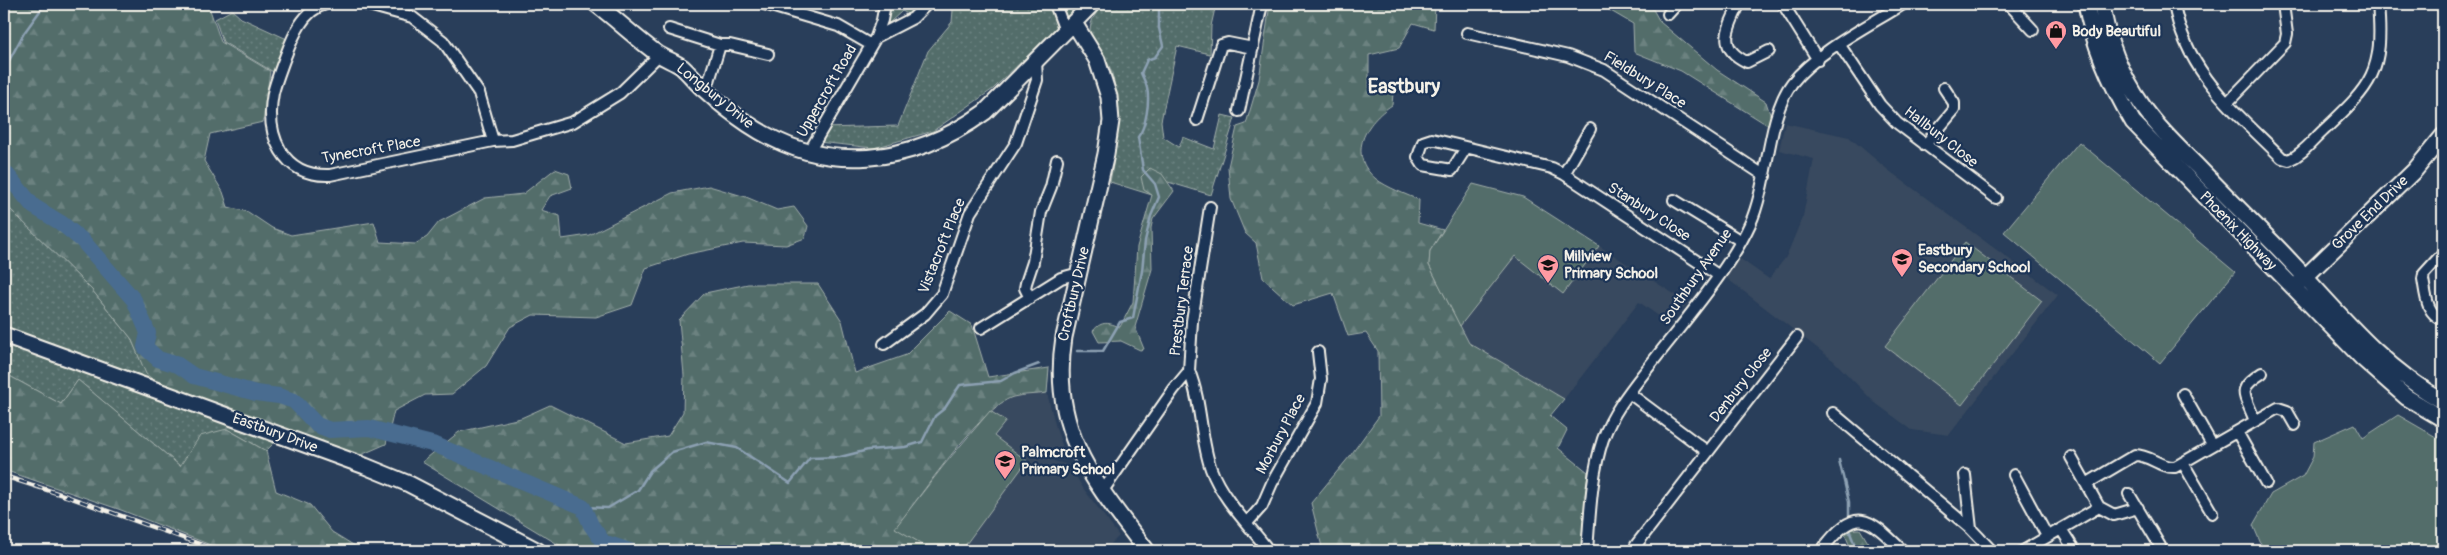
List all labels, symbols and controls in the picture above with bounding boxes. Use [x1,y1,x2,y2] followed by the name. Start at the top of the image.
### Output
[2044,19,2068,50] shop icon: Body Beautiful
[2072,22,2161,41] place label: Body Beautiful
[793,41,861,141] street label: Uppercroft Road
[1600,47,1690,113] street label: Fieldbury Place
[672,59,758,133] street label: Longbury Drive
[1368,74,1441,99] district label: Eastbury
[1900,102,1982,172] street label: Hallbury Close
[320,132,423,168] street label: Tynecroft Place
[2328,171,2413,254] street label: Grove End Drive
[1604,178,1694,246] street label: Stanbury Close
[2195,187,2281,275] street label: Phoenix Highway
[914,195,970,297] street label: Vistacroft Place
[1656,225,1737,329] street label: Southbury Avenue
[1918,241,2031,277] place label: Eastbury Secondary School
[1054,244,1094,343] street label: Croftbury Drive
[1166,244,1198,357] street label: Prestbury Terrace
[1564,247,1658,283] place label: Millview Primary School
[1890,247,1914,278] school or university icon: Eastbury Secondary School
[1536,253,1560,284] school or university icon: Millview Primary School
[1706,343,1777,426] street label: Denbury Close
[1252,390,1310,477] street label: Morbury Place
[230,409,321,457] street label: Eastbury Drive
[1021,443,1115,479] place label: Palmcroft Primary School
[993,449,1017,480] school or university icon: Palmcroft Primary School

